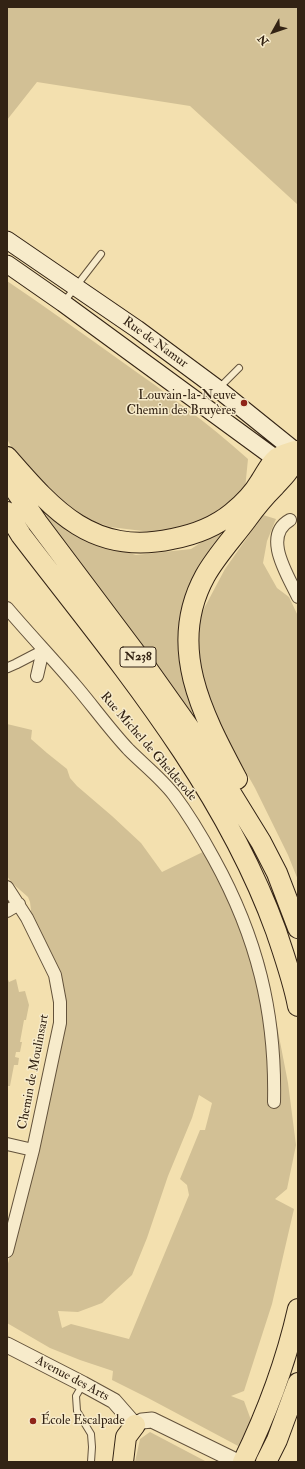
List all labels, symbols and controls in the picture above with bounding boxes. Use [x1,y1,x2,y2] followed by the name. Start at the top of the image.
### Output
[253,12,293,52] north arrow
[255,32,272,48] text: N
[119,314,191,372] street label: Rue de Namur
[126,388,236,419] place label: Louvain-la-Neuve Chemin des Bruyères
[239,398,249,408] marker: Louvain-la-Neuve Chemin des Bruyères
[120,647,156,667] road number: N238
[96,689,200,805] street label: Rue Michel de Ghelderode
[15,1013,53,1131] street label: Chemin de Moulinsart
[33,1353,111,1405] street label: Avenue des Arts
[41,1413,125,1429] place label: École Escalpade
[28,1416,38,1426] marker: École Escalpade

